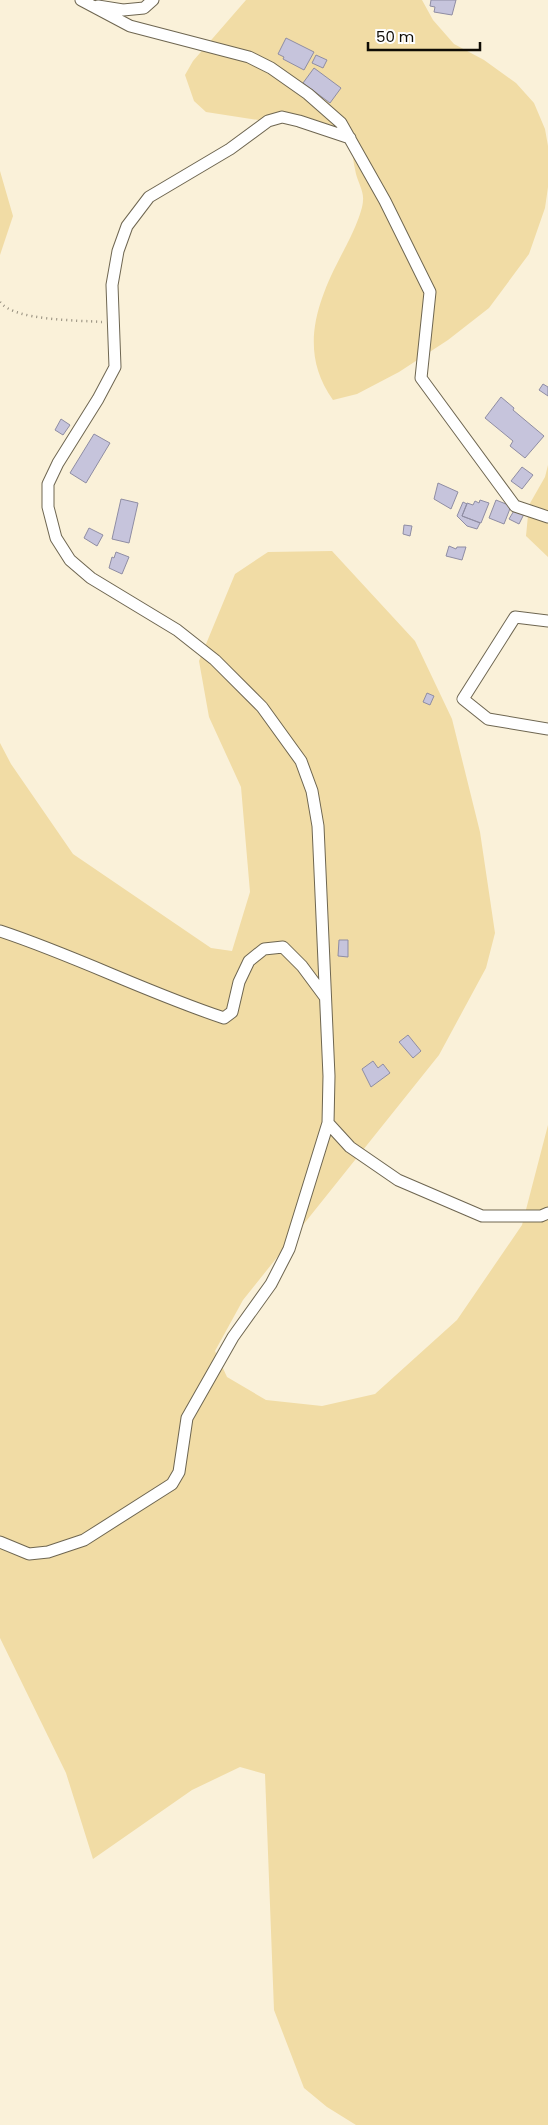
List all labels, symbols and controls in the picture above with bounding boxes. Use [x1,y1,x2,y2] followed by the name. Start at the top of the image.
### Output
[368,20,480,52] scale bar
[376,26,414,47] text: 50 m

